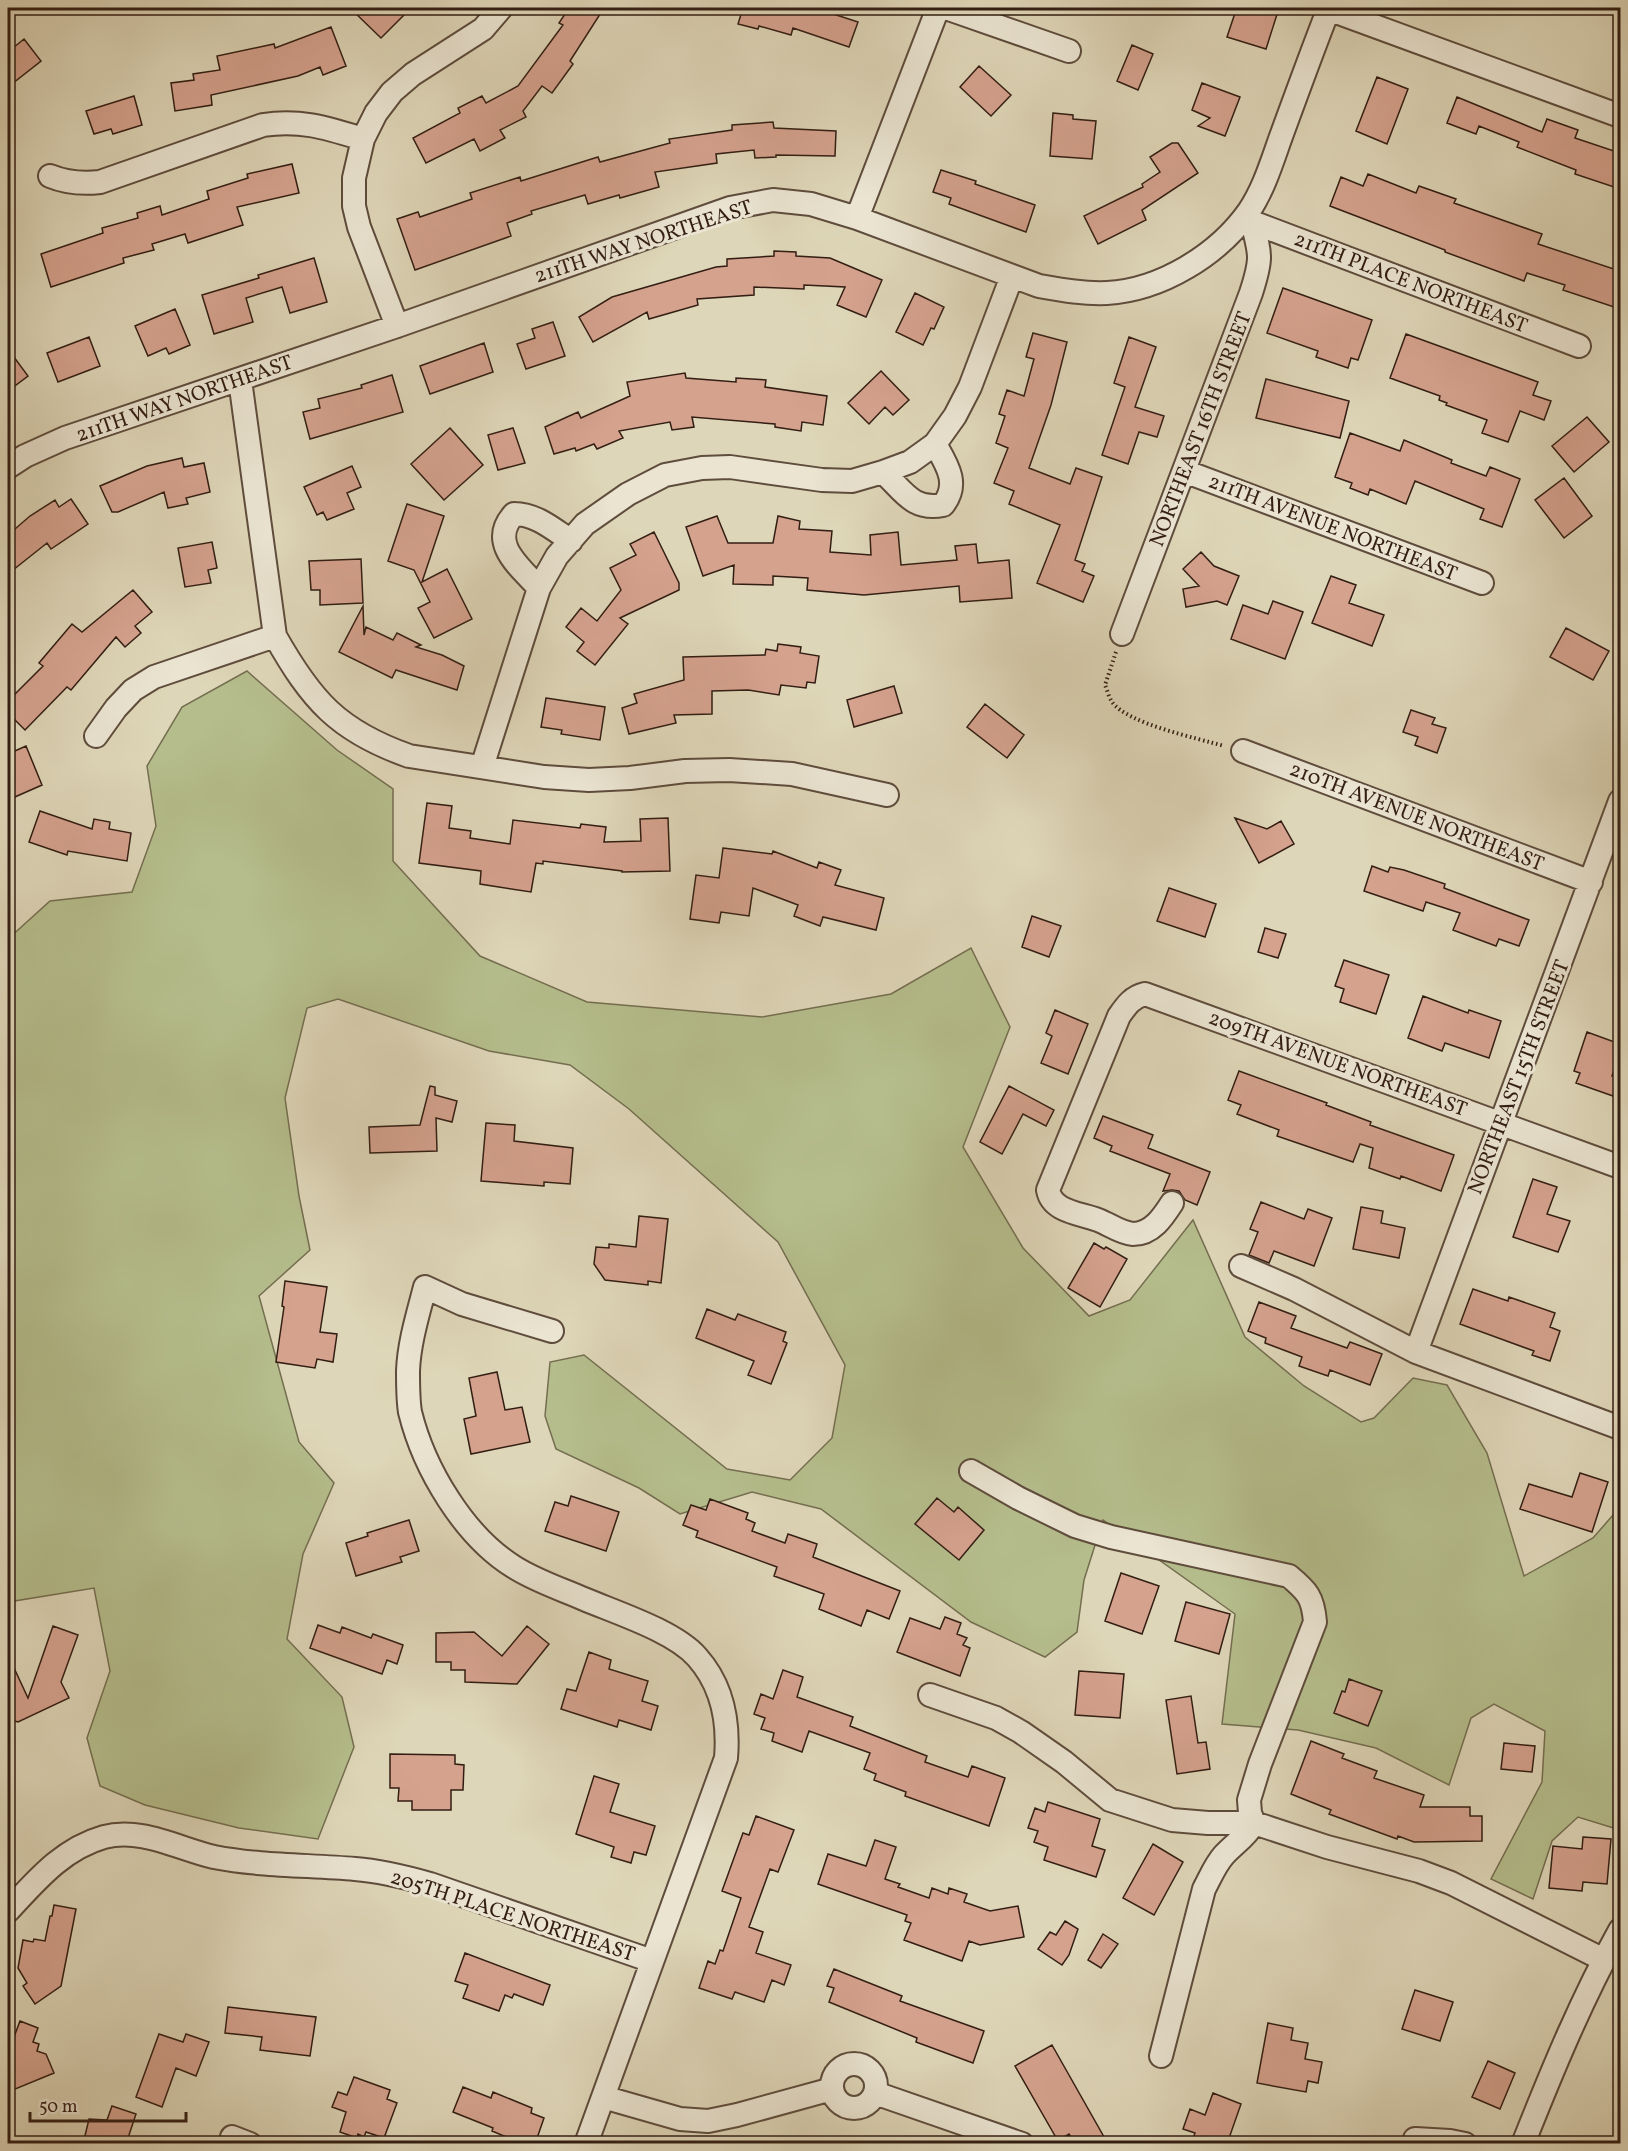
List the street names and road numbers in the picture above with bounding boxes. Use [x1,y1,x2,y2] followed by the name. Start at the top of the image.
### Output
[531,193,756,291] street label: 211TH WAY NORTHEAST
[1289,225,1531,341] street label: 211TH PLACE NORTHEAST
[1143,308,1260,551] street label: NORTHEAST 16TH STREET
[72,349,297,450] street label: 211TH WAY NORTHEAST
[1204,467,1461,589] street label: 211TH AVENUE NORTHEAST
[1285,755,1548,879] street label: 210TH AVENUE NORTHEAST
[1461,956,1578,1199] street label: NORTHEAST 15TH STREET
[1204,1004,1471,1125] street label: 209TH AVENUE NORTHEAST
[386,1863,639,1970] street label: 205TH PLACE NORTHEAST

